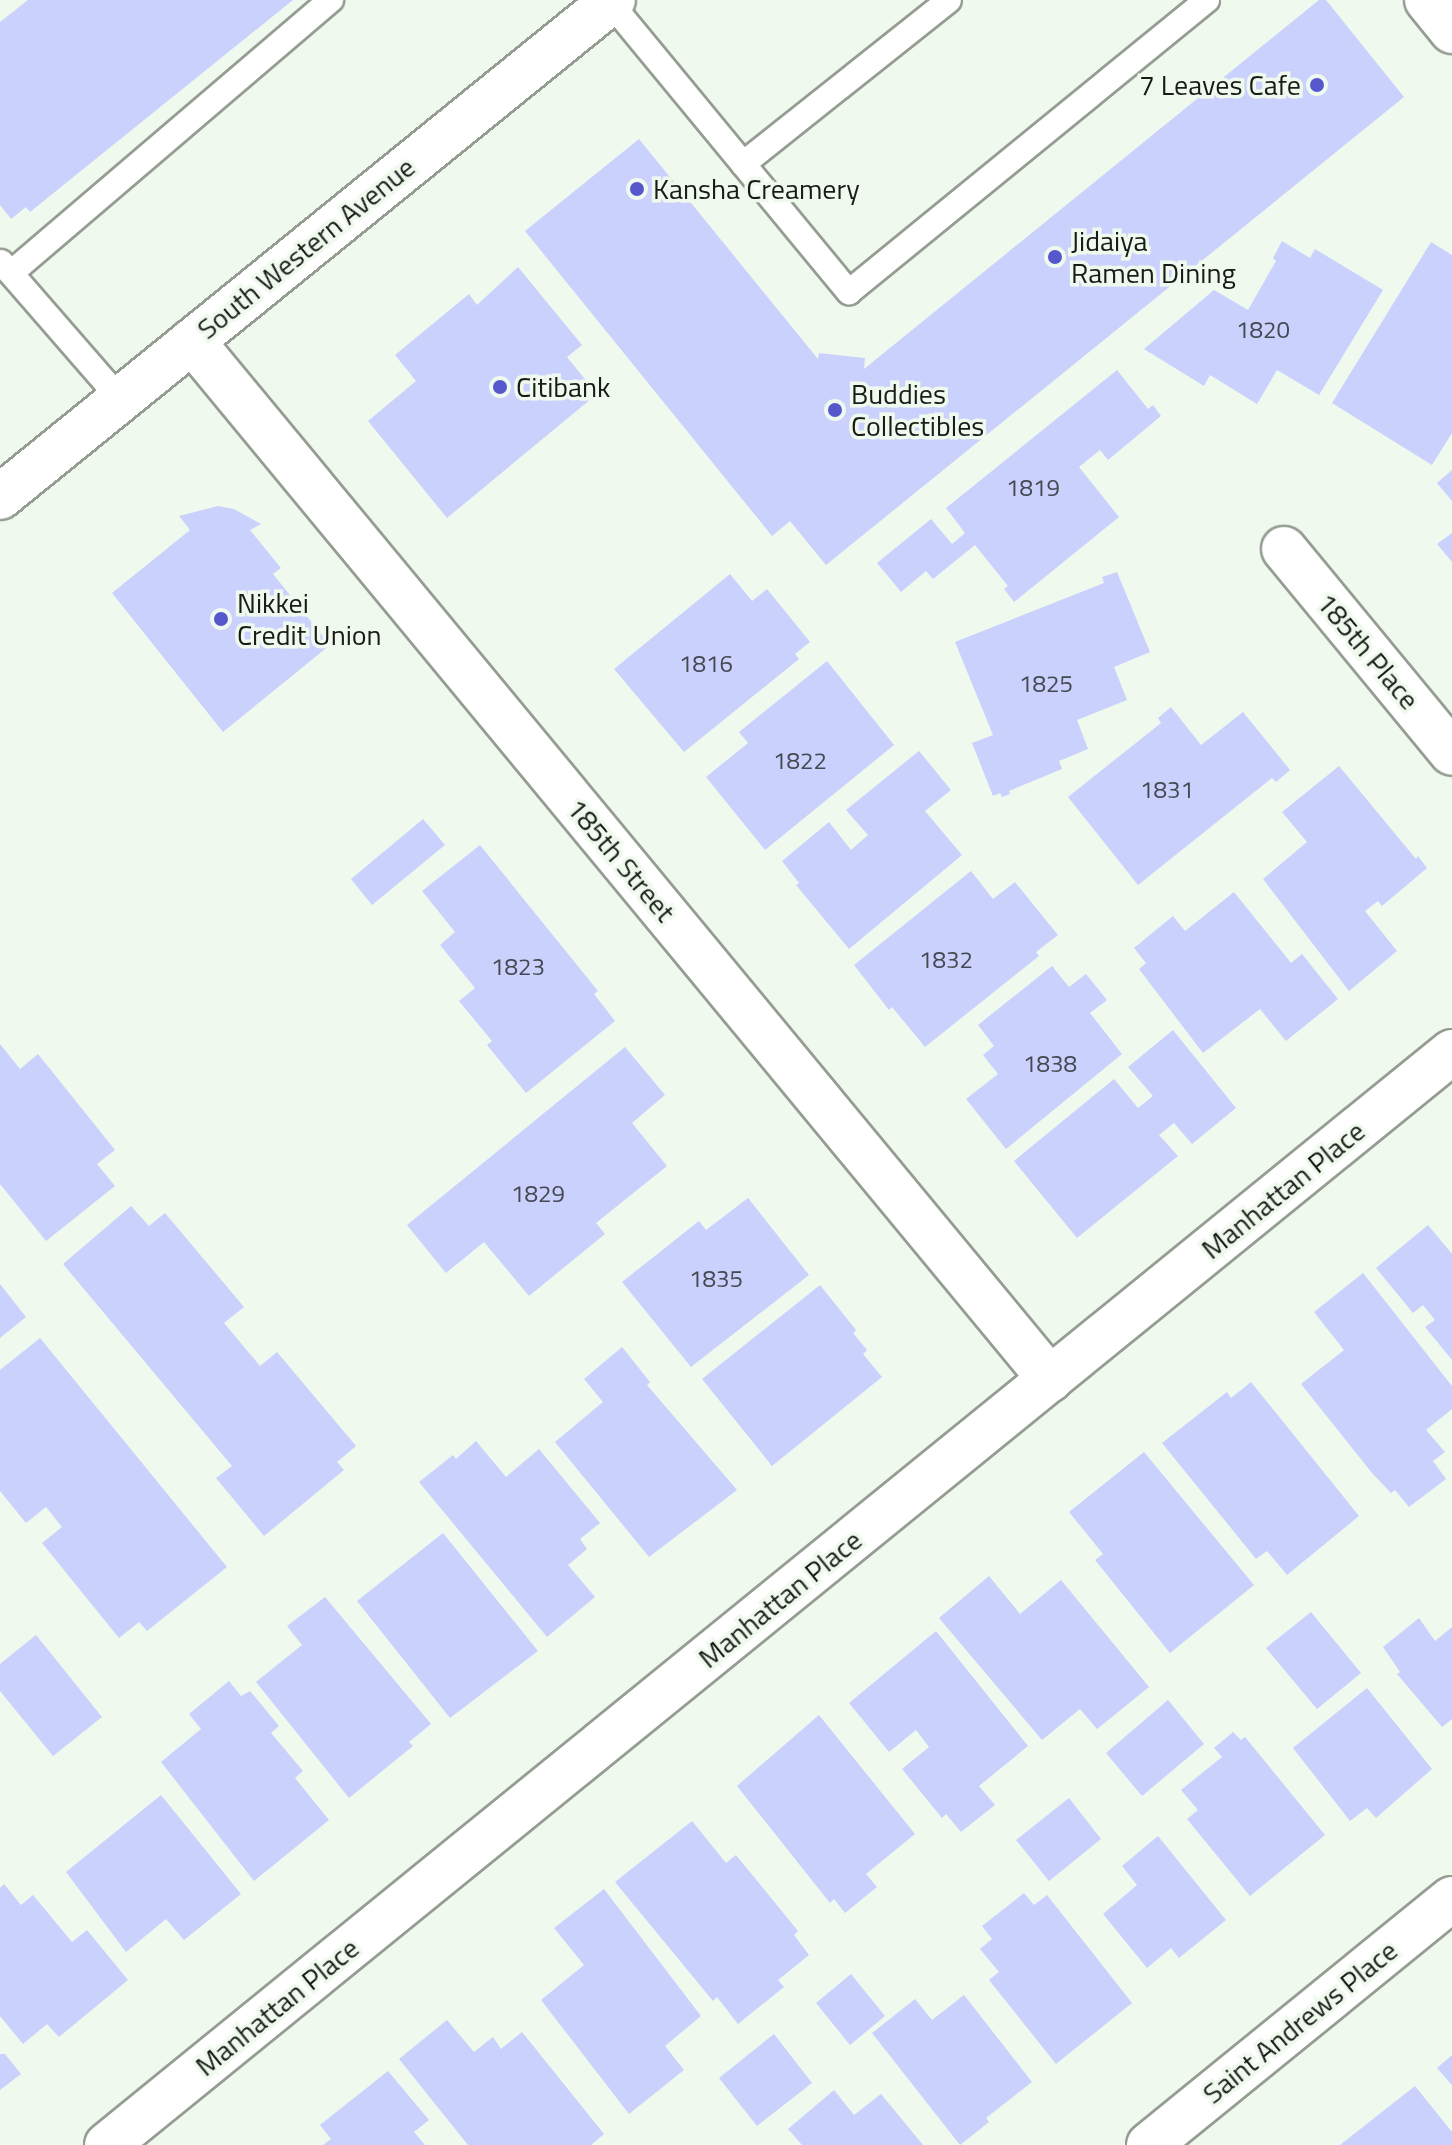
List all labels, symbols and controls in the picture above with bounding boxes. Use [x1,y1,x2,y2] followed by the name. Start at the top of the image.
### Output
[1139,68,1301,102] place label: 7 Leaves Cafe
[1308,76,1326,94] marker: 7 Leaves Cafe
[191,150,421,346] street label: South Western Avenue
[653,172,860,206] place label: Kansha Creamery
[628,180,646,198] marker: Kansha Creamery
[1071,224,1236,290] place label: Jidaiya Ramen Dining
[1046,248,1064,266] marker: Jidaiya Ramen Dining
[1236,316,1290,344] house number: 1820
[516,370,611,404] place label: Citibank
[851,377,984,443] place label: Buddies Collectibles
[491,378,509,396] marker: Citibank
[826,401,844,419] marker: Buddies Collectibles
[1006,474,1060,502] house number: 1819
[237,586,382,652] place label: Nikkei Credit Union
[1310,586,1426,716] street label: 185th Place
[212,610,230,628] marker: Nikkei Credit Union
[679,650,733,678] house number: 1816
[1019,670,1073,698] house number: 1825
[773,747,827,775] house number: 1822
[1140,776,1194,804] house number: 1831
[560,792,682,928] street label: 185th Street
[919,946,973,974] house number: 1832
[491,953,545,981] house number: 1823
[1023,1050,1077,1078] house number: 1838
[1195,1114,1371,1266] street label: Manhattan Place
[511,1180,565,1208] house number: 1829
[689,1265,743,1293] house number: 1835
[692,1523,868,1675] street label: Manhattan Place
[189,1931,365,2083] street label: Manhattan Place
[1196,1933,1404,2111] street label: Saint Andrews Place

